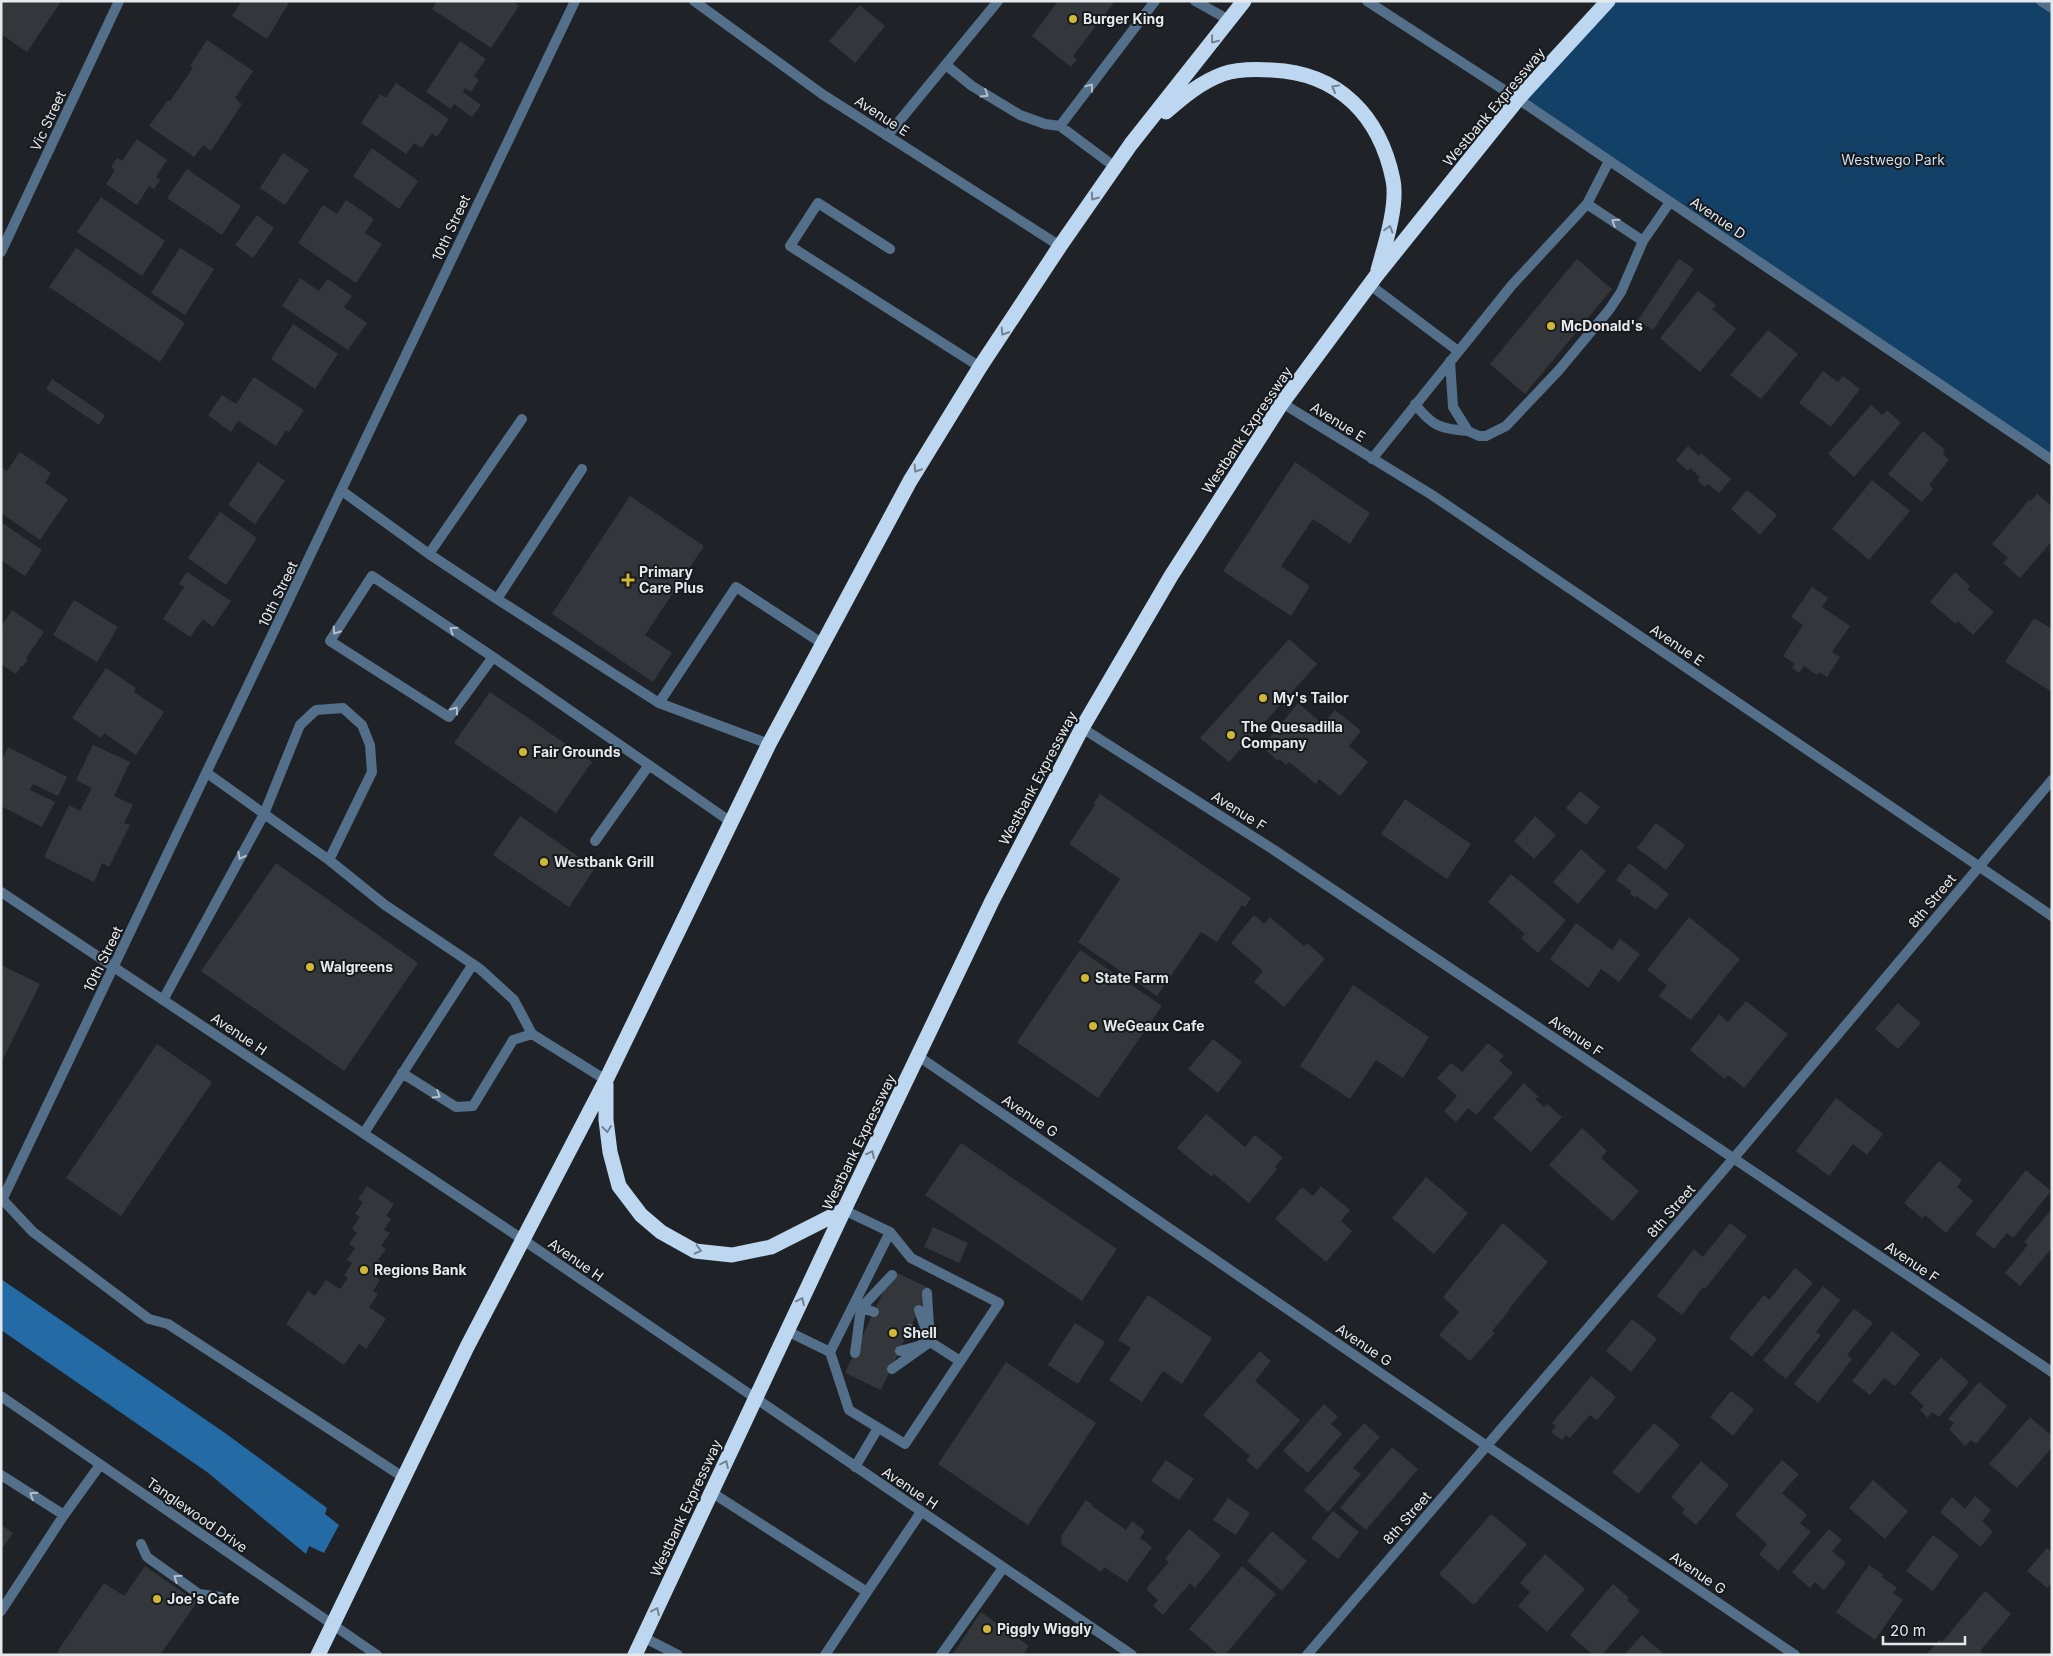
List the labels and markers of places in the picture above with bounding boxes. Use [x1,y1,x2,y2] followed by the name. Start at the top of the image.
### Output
[1083,10,1164,27] place label: Burger King
[1067,13,1079,25] marker: Burger King
[1561,317,1643,334] place label: McDonald's
[1545,320,1557,332] marker: McDonald's
[639,563,704,596] place label: Primary Care Plus
[621,573,635,587] marker: Primary Care Plus
[1273,689,1349,706] place label: My's Tailor
[1257,692,1269,704] marker: My's Tailor
[1241,718,1343,751] place label: The Quesadilla Company
[1225,729,1237,741] marker: The Quesadilla Company
[533,743,621,760] place label: Fair Grounds
[517,746,529,758] marker: Fair Grounds
[554,853,654,870] place label: Westbank Grill
[538,856,550,868] marker: Westbank Grill
[320,958,393,975] place label: Walgreens
[304,961,316,973] marker: Walgreens
[1095,969,1169,986] place label: State Farm
[1079,972,1091,984] marker: State Farm
[1103,1017,1205,1034] place label: WeGeaux Cafe
[1087,1020,1099,1032] marker: WeGeaux Cafe
[374,1261,468,1278] place label: Regions Bank
[358,1264,370,1276] marker: Regions Bank
[903,1324,937,1341] place label: Shell
[887,1327,899,1339] marker: Shell
[167,1590,240,1607] place label: Joe's Cafe
[151,1593,163,1605] marker: Joe's Cafe
[997,1620,1092,1637] place label: Piggly Wiggly
[981,1623,993,1635] marker: Piggly Wiggly

